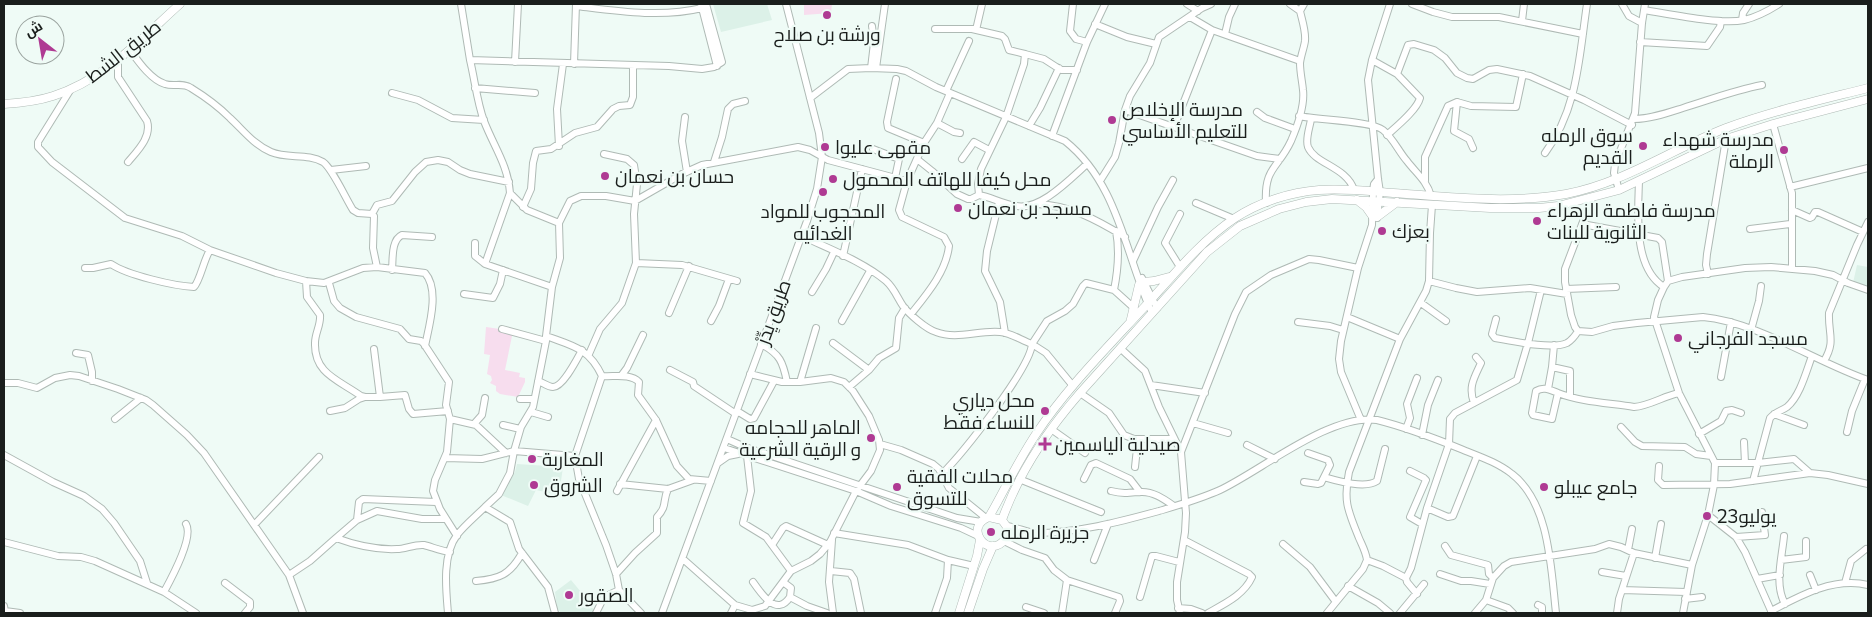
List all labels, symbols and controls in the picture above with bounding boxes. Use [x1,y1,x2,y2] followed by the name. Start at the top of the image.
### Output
[821,9,833,21] marker: ورشة بن صلاح
[81,14,166,89] street label: طريق الشط
[15,15,65,65] north arrow
[21,16,46,41] text: ش
[773,22,881,48] place label: ورشة بن صلاح
[1122,97,1248,146] place label: مدرسة الإخلاص للتعليم الأساسي
[1106,114,1118,126] marker: مدرسة الإخلاص للتعليم الأساسي
[1541,123,1633,171] place label: سوق الرمله القديم
[1662,127,1774,173] place label: مدرسة شهداء الرملة
[835,135,931,159] place label: مقهى عليوا
[1637,140,1649,152] marker: سوق الرمله القديم
[819,141,831,153] marker: مقهى عليوا
[1778,144,1790,156] marker: مدرسة شهداء الرملة
[615,164,734,188] place label: حسان بن نعمان
[843,167,1051,191] place label: محل كيفا للهاتف المحمول
[599,170,611,182] marker: حسان بن نعمان
[827,173,839,185] marker: محل كيفا للهاتف المحمول
[817,186,829,198] marker: المحجوب للمواد الغدائيه
[968,196,1092,220] place label: مسجد بن نعمان
[1547,198,1716,244] place label: مدرسة فاطمة الزهراء الثانوية للبنات
[761,199,885,244] place label: المحجوب للمواد الغدائيه
[952,202,964,214] marker: مسجد بن نعمان
[1531,215,1543,227] marker: مدرسة فاطمة الزهراء الثانوية للبنات
[1392,219,1430,243] place label: بعزك
[1376,225,1388,237] marker: بعزك
[750,276,797,349] street label: طريق يِدِّرْ
[1688,326,1808,353] place label: مسجد الفرجاني
[1672,332,1684,344] marker: مسجد الفرجاني
[944,388,1035,433] place label: محل دياري للنساء فقط
[1039,405,1051,417] marker: محل دياري للنساء فقط
[739,415,861,461] place label: الماهر للحجامه و الرقية الشرعية
[865,432,877,444] marker: الماهر للحجامه و الرقية الشرعية
[1055,432,1181,456] place label: صيدلية الياسمين
[1039,438,1051,450] marker: صيدلية الياسمين
[542,447,604,471] place label: المغاربة
[526,453,538,465] marker: المغاربة
[907,464,1013,511] place label: محلات الفقية للتسوق
[544,473,603,498] place label: الشروق
[1554,475,1637,501] place label: جامع عيبلو
[528,479,540,491] marker: الشروق
[891,481,903,493] marker: محلات الفقية للتسوق
[1538,481,1550,493] marker: جامع عيبلو
[1717,504,1776,528] place label: 23يوليو
[1701,510,1713,522] marker: 23يوليو
[1001,520,1089,544] place label: جزيرة الرمله
[985,526,997,538] marker: جزيرة الرمله
[578,583,634,607] place label: الصقور
[563,589,575,601] marker: الصقور

